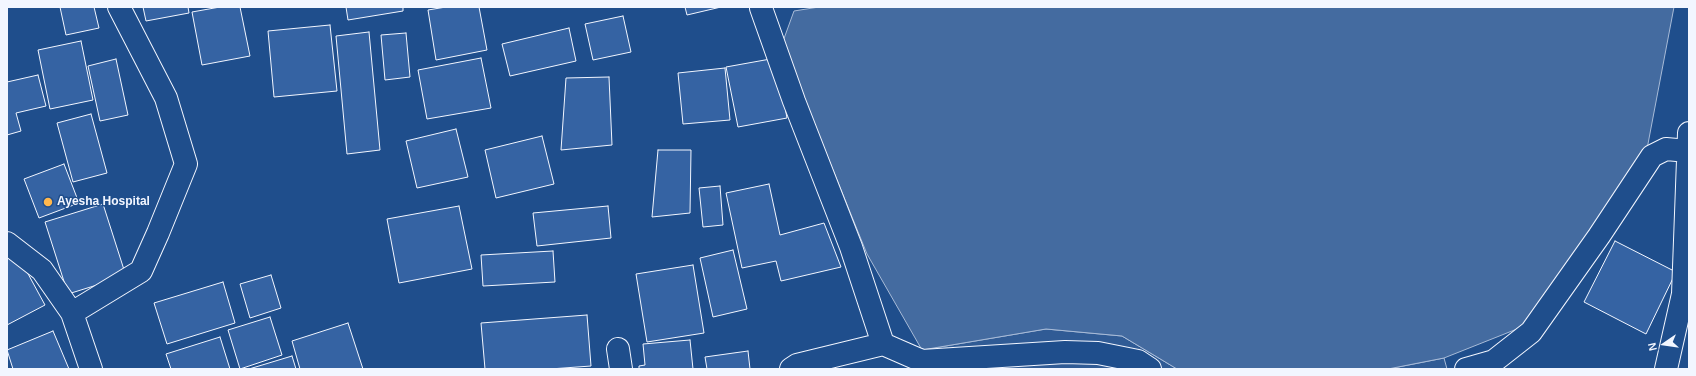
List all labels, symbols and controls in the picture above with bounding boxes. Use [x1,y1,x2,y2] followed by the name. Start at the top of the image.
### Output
[57,195,150,209] place label: Ayesha Hospital
[42,196,54,208] marker: Ayesha Hospital
[1644,324,1684,364] north arrow
[1646,341,1659,352] text: N

